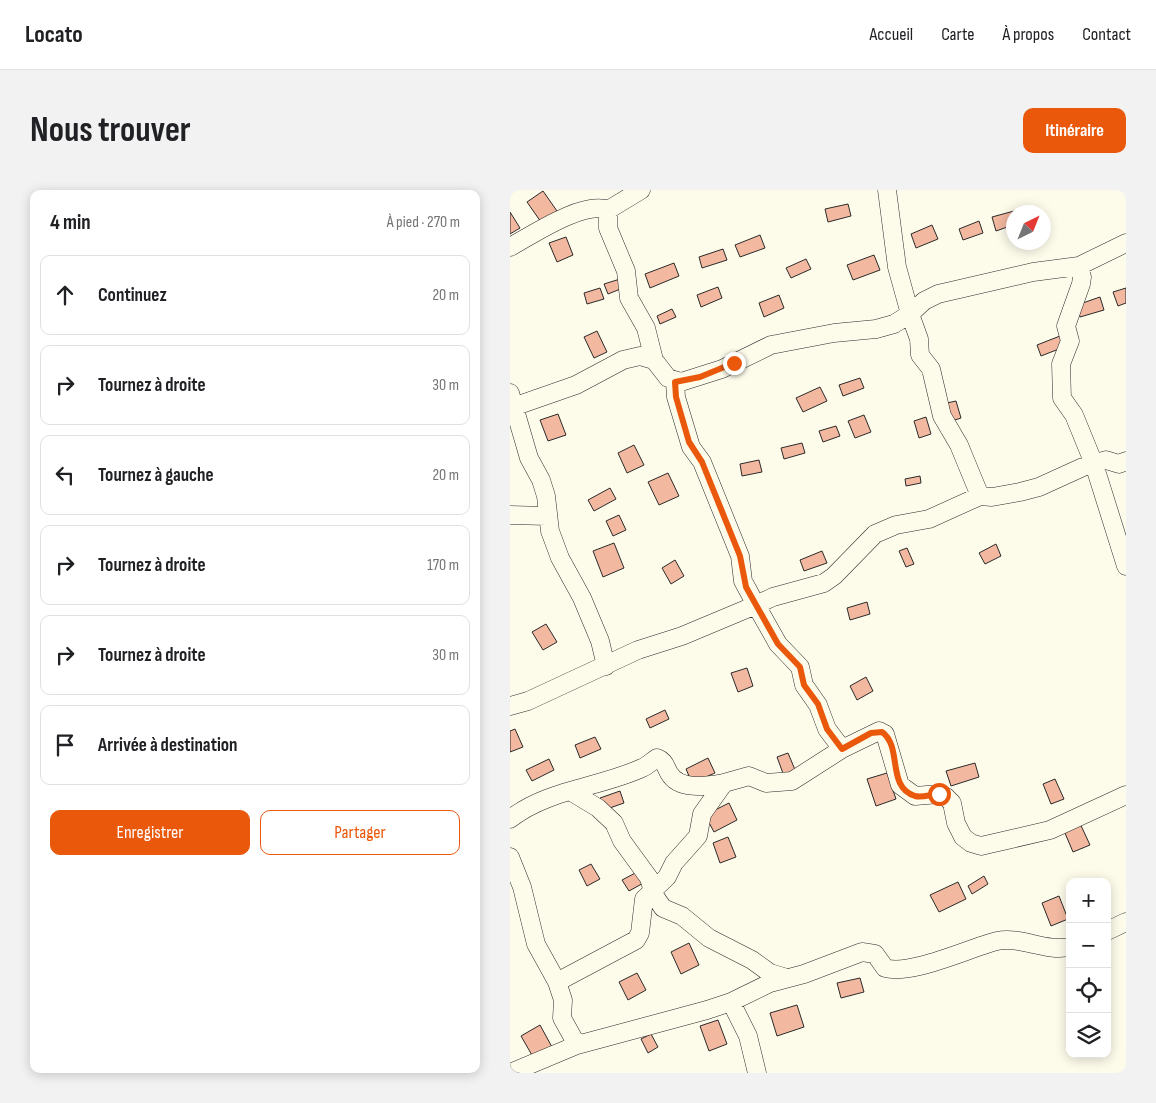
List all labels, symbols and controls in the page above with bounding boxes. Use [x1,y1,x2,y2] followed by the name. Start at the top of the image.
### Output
[25,20,83,49] text: Locato
[869,24,913,45] text: Accueil
[941,24,974,45] text: Carte
[1002,24,1054,45] text: À propos
[1082,24,1131,45] text: Contact
[1023,108,1126,153] button: Itinéraire
[30,109,191,152] text: Nous trouver
[1006,205,1051,250] north arrow
[50,210,91,235] text: 4 min
[387,213,460,232] text: À pied · 270 m
[51,281,79,309] icon: ahead
[98,284,167,307] text: Continuez
[432,286,459,305] text: 20 m
[723,352,746,375] route end
[51,371,79,399] icon: right
[98,374,206,397] text: Tournez à droite
[432,376,459,395] text: 30 m
[51,461,79,489] icon: left
[98,464,214,487] text: Tournez à gauche
[432,466,459,485] text: 20 m
[51,551,79,579] icon: right
[98,554,206,577] text: Tournez à droite
[427,556,459,575] text: 170 m
[51,641,79,669] icon: right
[98,644,206,667] text: Tournez à droite
[432,646,459,665] text: 30 m
[51,731,79,759] icon: arrive
[98,734,238,757] text: Arrivée à destination
[928,783,951,806] route start
[50,810,250,855] button: Enregistrer
[260,810,460,855] button: Partager
[1066,878,1111,1058] map controls
[1066,878,1111,923] button: +
[1066,923,1111,968] button: −
[1066,968,1111,1013] button: locate
[1066,1013,1111,1058] button: layers

